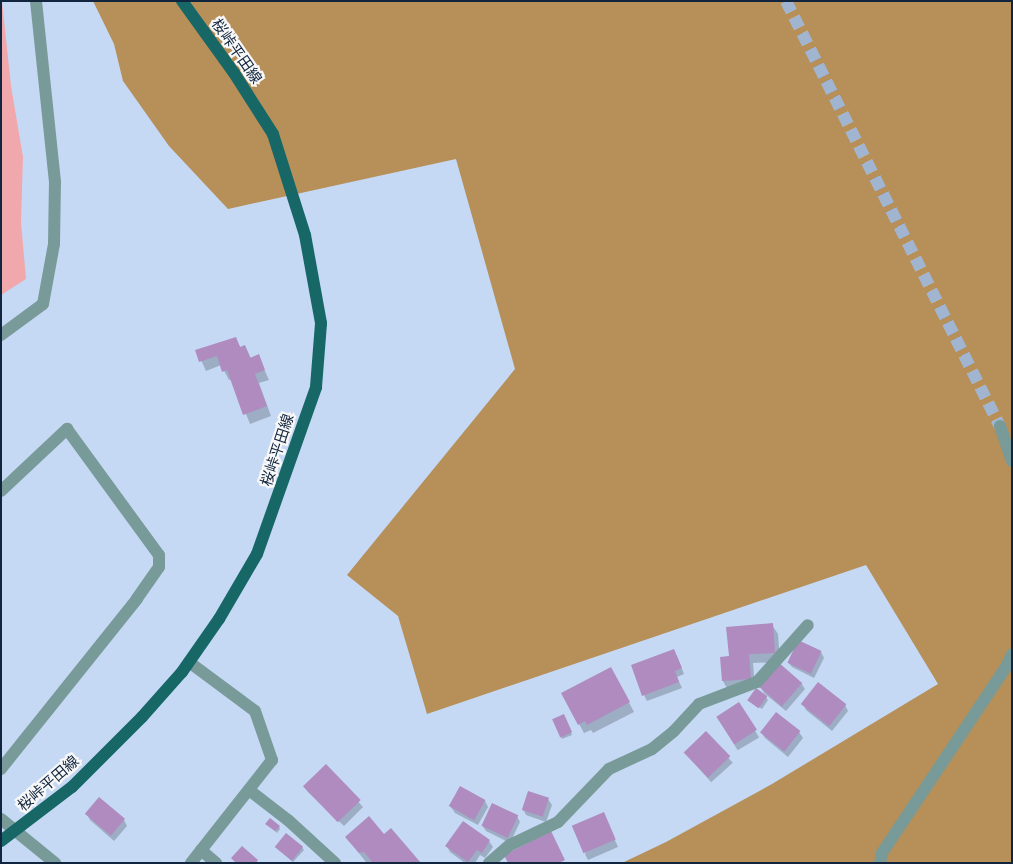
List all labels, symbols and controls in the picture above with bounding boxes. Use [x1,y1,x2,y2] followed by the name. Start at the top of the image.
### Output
[208,15,266,87] street label: 桜峠平田線
[257,412,297,488] street label: 桜峠平田線
[14,752,82,814] street label: 桜峠平田線

